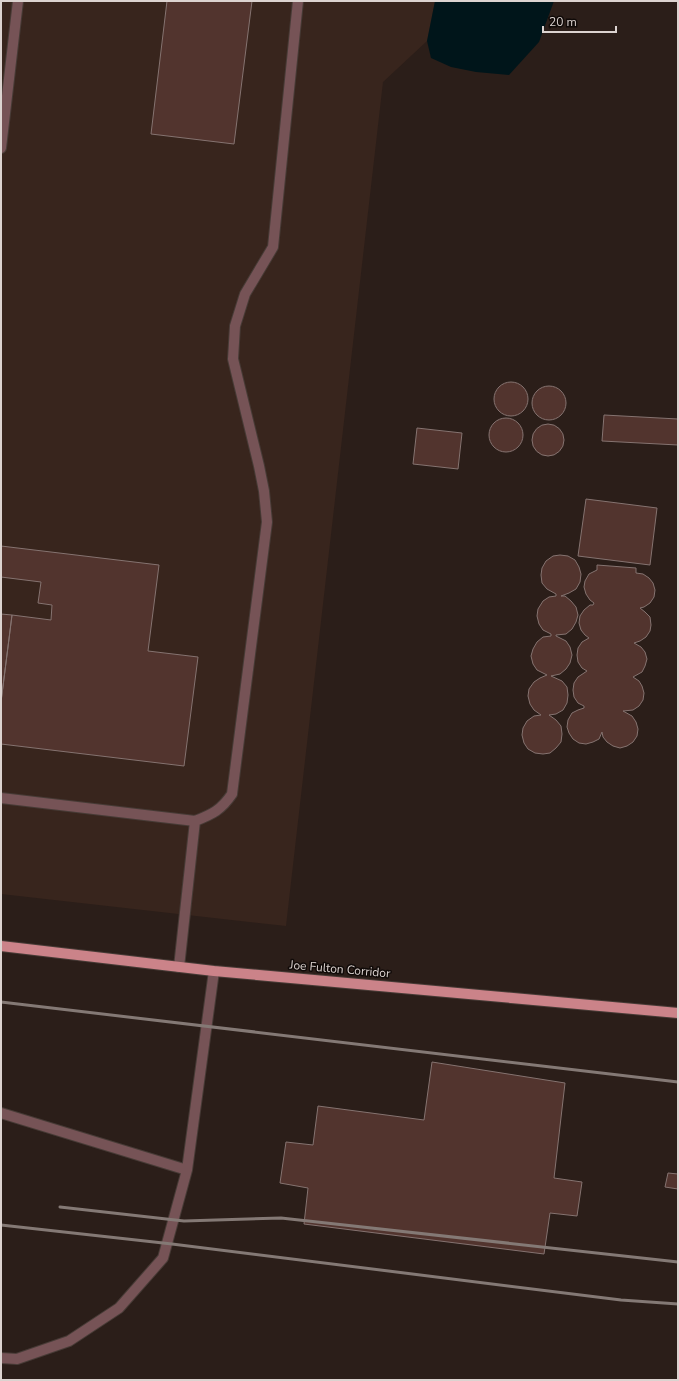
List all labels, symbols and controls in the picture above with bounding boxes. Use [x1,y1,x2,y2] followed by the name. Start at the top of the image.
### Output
[543,8,616,34] scale bar
[549,14,577,30] text: 20 m
[288,957,392,981] street label: Joe Fulton Corridor

